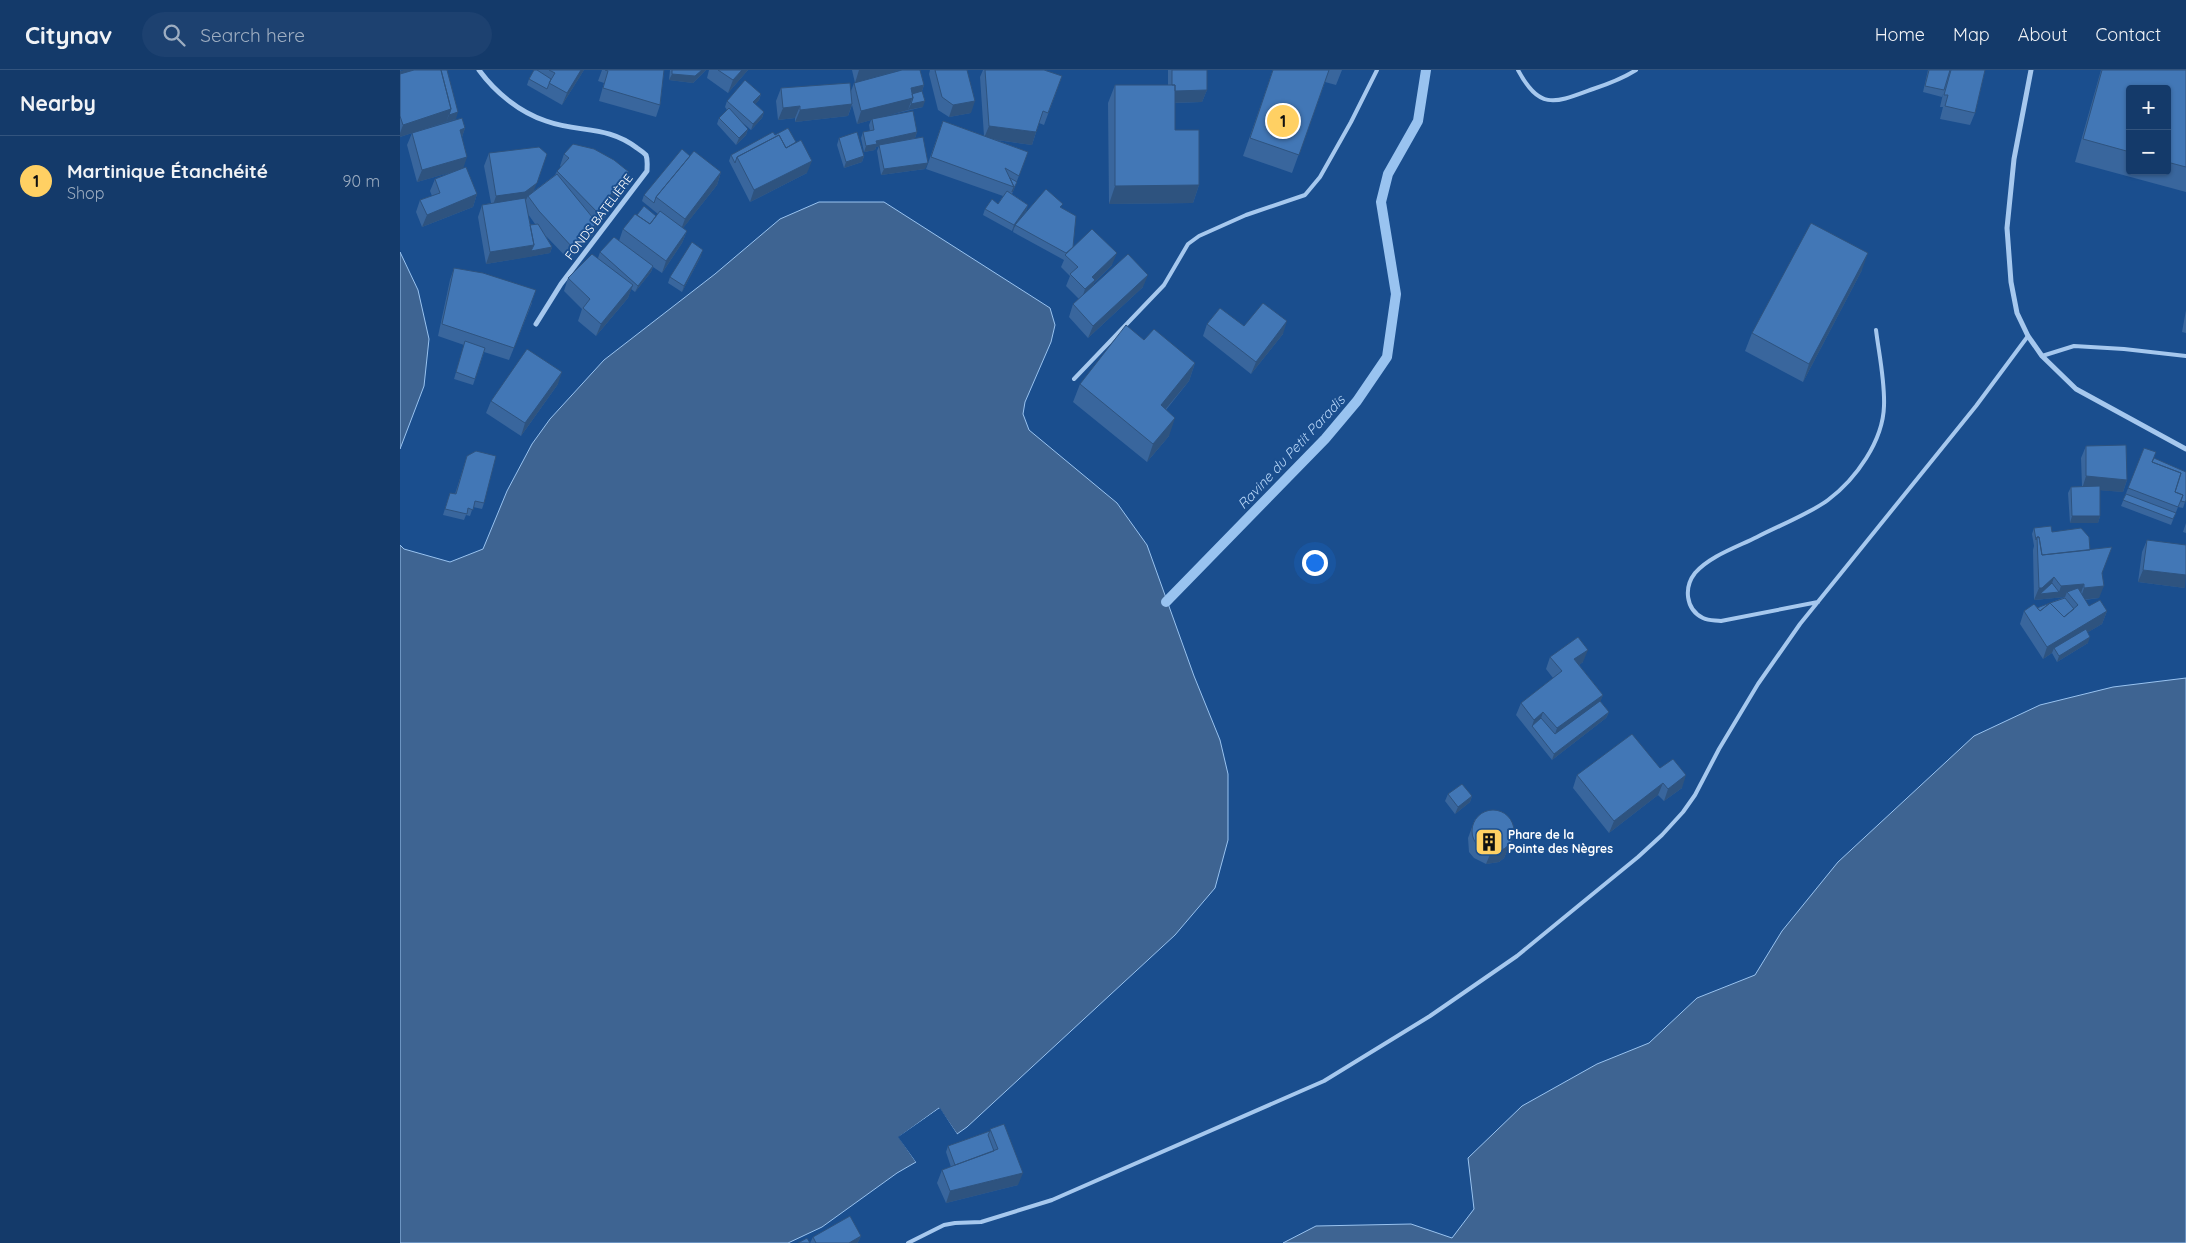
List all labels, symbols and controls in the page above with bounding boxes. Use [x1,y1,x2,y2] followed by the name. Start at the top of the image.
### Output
[142,12,492,57] search box
[25,20,112,50] text: Citynav
[160,21,188,49] icon: search
[200,23,305,47] text: Search here
[1875,23,1925,46] text: Home
[1953,23,1990,46] text: Map
[2018,23,2068,46] text: About
[2096,23,2161,46] text: Contact
[2126,85,2171,175] map controls
[2126,85,2171,130] button: +
[20,90,96,116] text: Nearby
[1267,102,1299,140] pin: 1
[2126,130,2171,175] button: −
[67,159,268,183] text: Martinique Étanchéité
[33,171,39,191] text: 1
[343,171,380,191] text: 90 m
[562,171,636,262] street label: FONDS BATELIÈRE
[67,183,104,203] text: Shop
[1233,390,1350,513] water label: Ravine du Petit Paradis
[1302,550,1328,576] your location
[1474,827,1504,857] building icon: Phare de la Pointe des Nègres
[1508,827,1613,856] place label: Phare de la Pointe des Nègres

